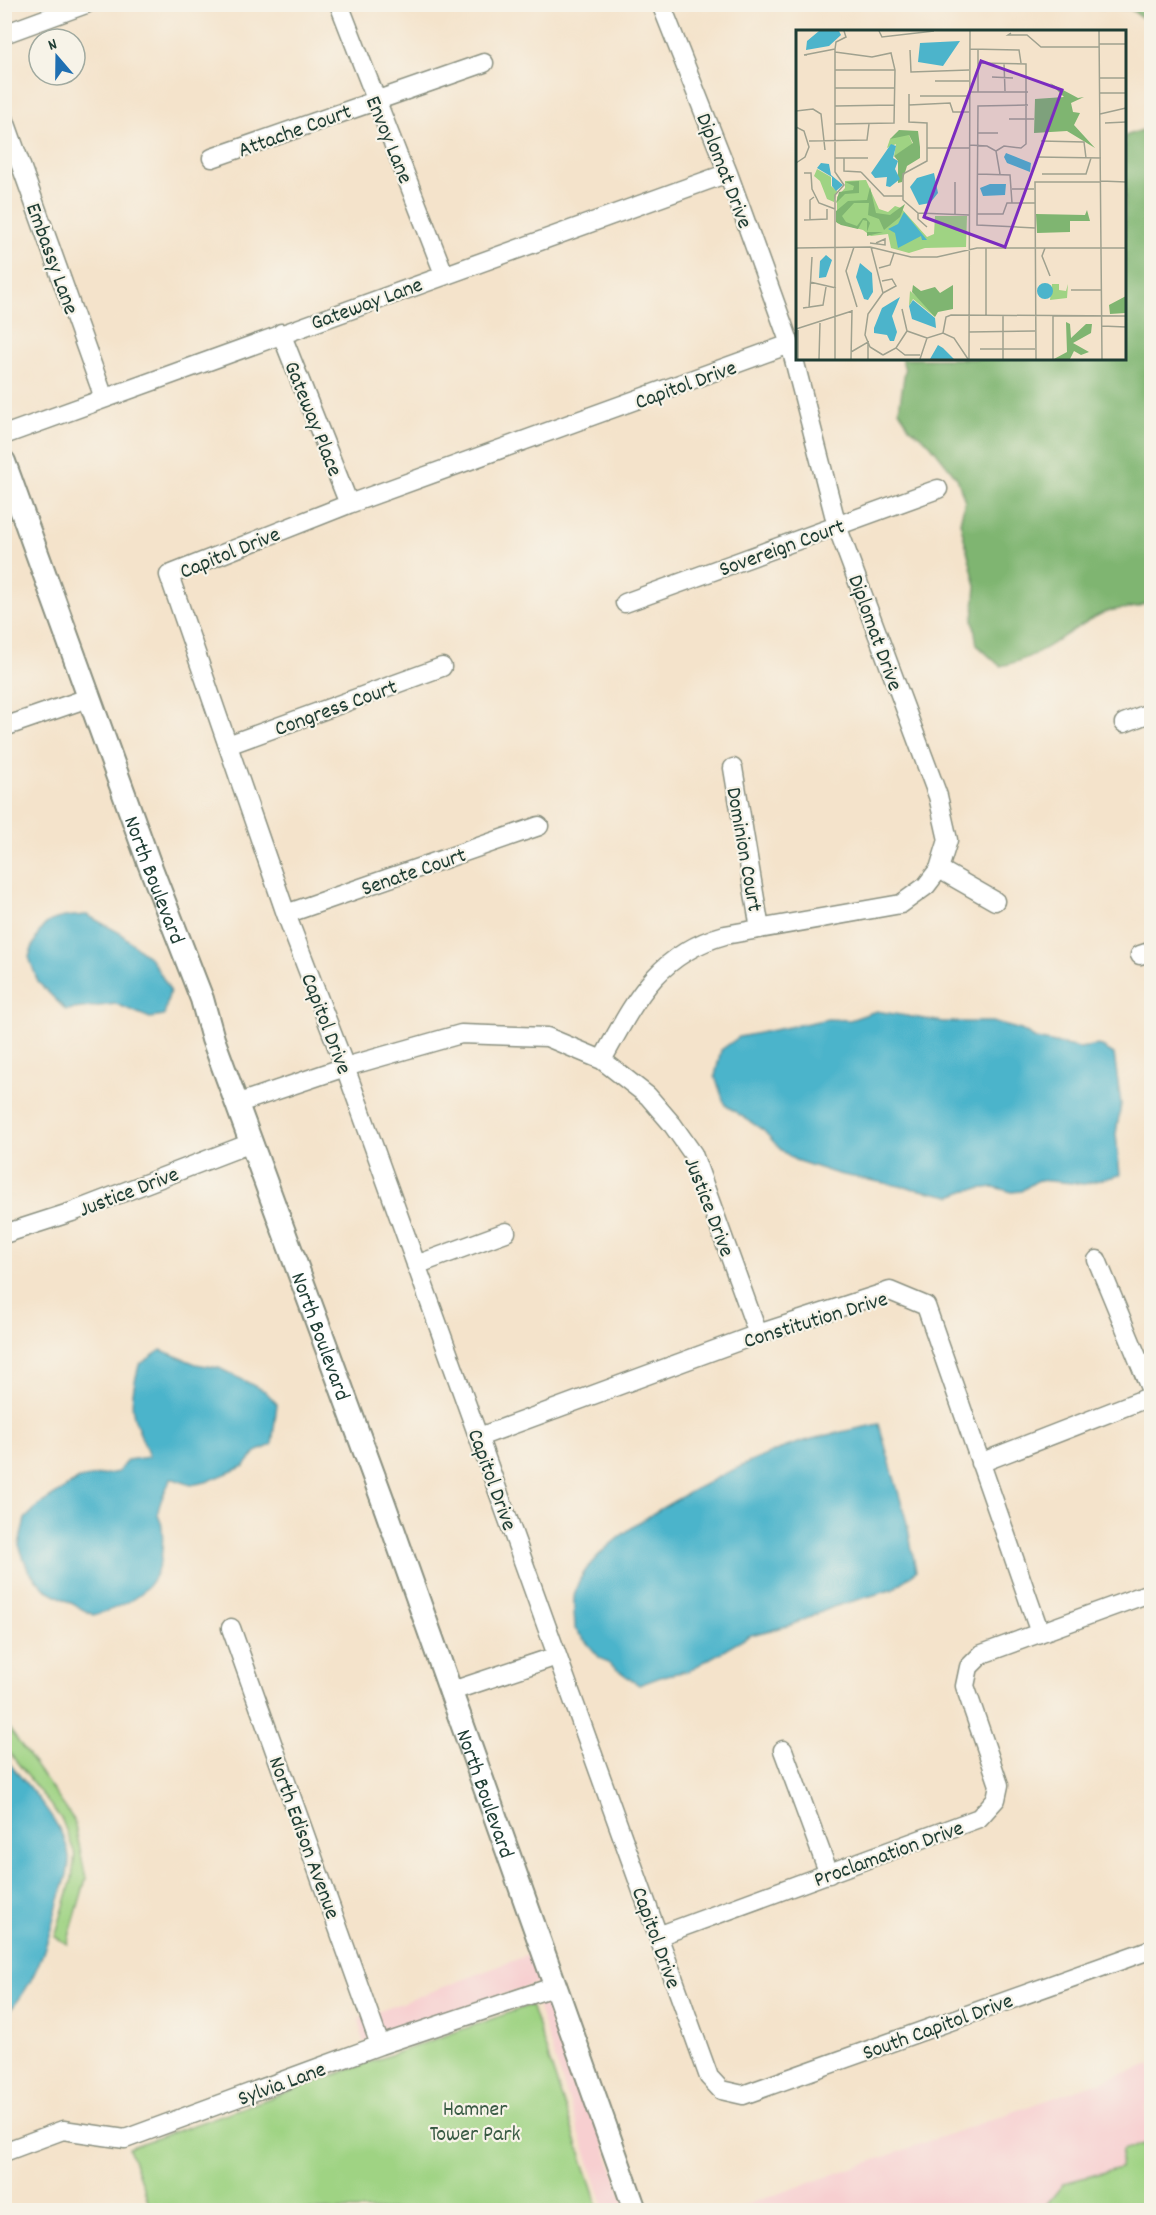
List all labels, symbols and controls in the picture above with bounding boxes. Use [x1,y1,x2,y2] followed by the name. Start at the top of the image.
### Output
[27,27,87,87] north arrow
[796,30,1126,360] inset map
[45,33,60,57] text: N
[356,92,419,189] street label: Envoy Lane
[234,97,356,167] street label: Attache Court
[686,109,759,234] street label: Diplomat Drive
[16,199,85,319] street label: Embassy Lane
[307,271,427,340] street label: Gateway Lane
[631,354,741,419] street label: Capitol Drive
[275,357,349,482] street label: Gateway Place
[715,512,849,586] street label: Sovereign Court
[175,520,285,588] street label: Capitol Drive
[838,571,909,696] street label: Diplomat Drive
[271,673,402,746] street label: Congress Court
[716,785,769,914] street label: Dominion Court
[114,812,191,949] street label: North Boulevard
[358,841,471,906] street label: Senate Court
[291,969,358,1079] street label: Capitol Drive
[674,1153,741,1262] street label: Justice Drive
[75,1160,184,1227] street label: Justice Drive
[281,1268,357,1405] street label: North Boulevard
[740,1285,892,1358] street label: Constitution Drive
[458,1425,523,1535] street label: Capitol Drive
[446,1725,521,1863] street label: North Boulevard
[259,1753,346,1924] street label: North Edison Avenue
[810,1814,968,1897] street label: Proclamation Drive
[622,1883,687,1993] street label: Capitol Drive
[859,1987,1018,2070] street label: South Capitol Drive
[234,2055,331,2116] street label: Sylvia Lane
[429,2095,521,2151] park label: Hamner Tower Park

